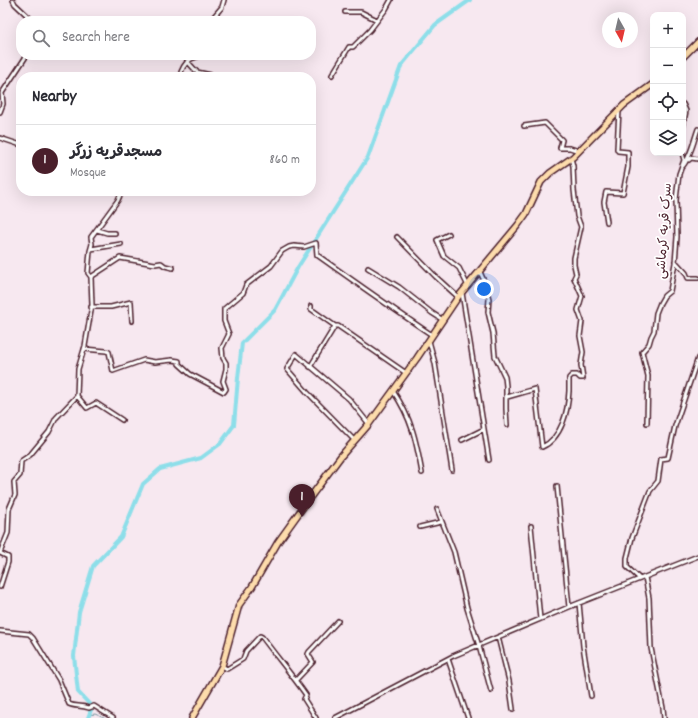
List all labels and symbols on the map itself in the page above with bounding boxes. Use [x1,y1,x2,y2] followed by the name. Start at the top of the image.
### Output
[602,12,638,48] north arrow
[652,182,678,280] street label: سرک قریه کرماشی
[474,279,494,299] your location
[289,484,315,517] pin: 1

